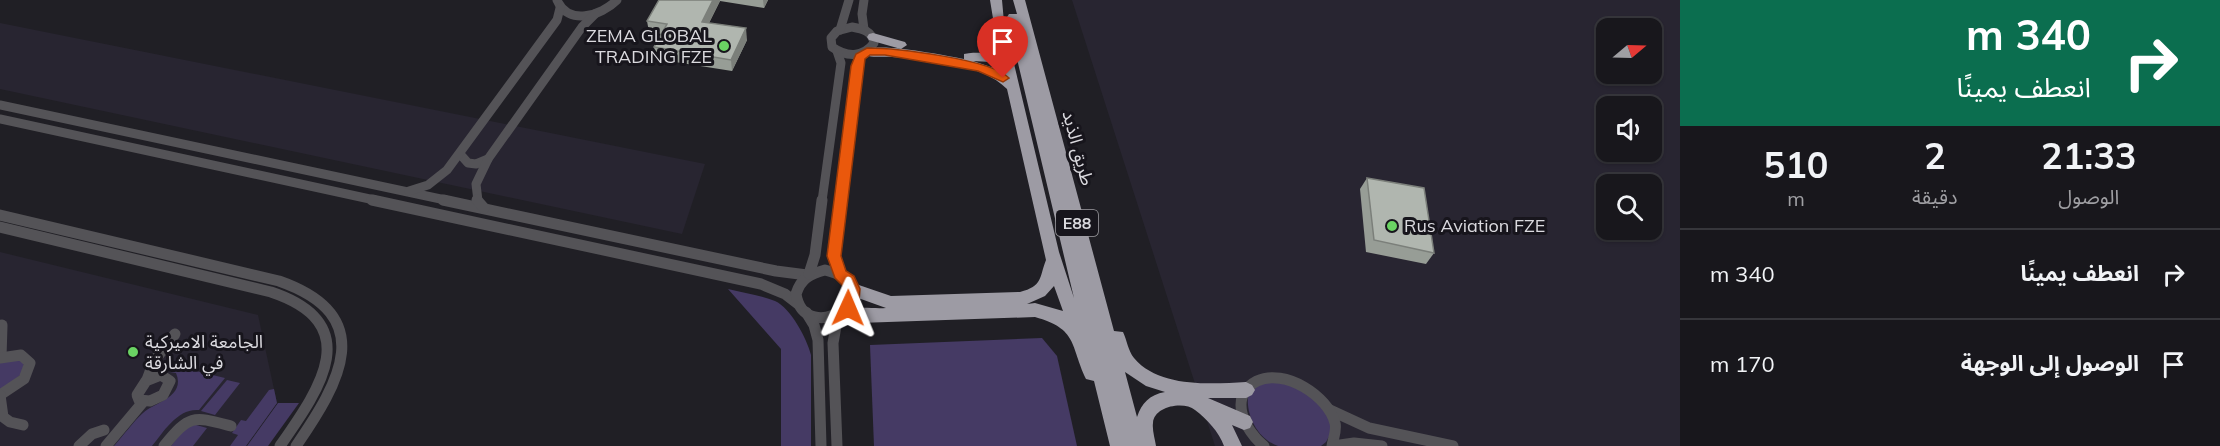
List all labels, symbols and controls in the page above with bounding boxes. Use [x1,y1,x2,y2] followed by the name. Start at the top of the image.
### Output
[1966,8,2091,61] text: 340 m
[977,16,1028,78] pin
[1596,18,1662,84] north arrow
[1596,18,1662,240] map controls
[586,24,712,68] place label: ZEMA GLOBAL TRADING FZE
[2112,24,2190,102] icon: right
[986,25,1019,58] icon: arrive
[717,39,731,53] marker: ZEMA GLOBAL TRADING FZE
[1957,70,2091,104] text: انعطف يمينًا
[1596,96,1662,162] button: sound
[1057,108,1100,188] street label: طريق الذيد
[1924,133,1946,178] text: 2
[2041,133,2136,178] text: 21:33
[1764,142,1828,187] text: 510
[1596,174,1662,240] button: search
[1912,184,1958,209] text: دقيقة
[2058,184,2119,209] text: الوصول
[1787,186,1805,211] text: m
[1056,210,1098,236] road number: E88
[1404,214,1545,237] place label: Rus Aviation FZE
[1385,219,1399,233] marker: Rus Aviation FZE
[2157,258,2190,291] icon: right
[2020,259,2139,287] text: انعطف يمينًا
[1710,260,1775,288] text: 340 m
[816,276,880,340] position arrow
[145,330,263,376] place label: الجامعة الاميركية في الشارقة
[126,345,140,359] marker: الجامعة الاميركية في الشارقة
[2157,348,2190,381] icon: arrive
[1961,349,2139,377] text: الوصول إلى الوجهة
[1710,350,1775,378] text: 170 m

